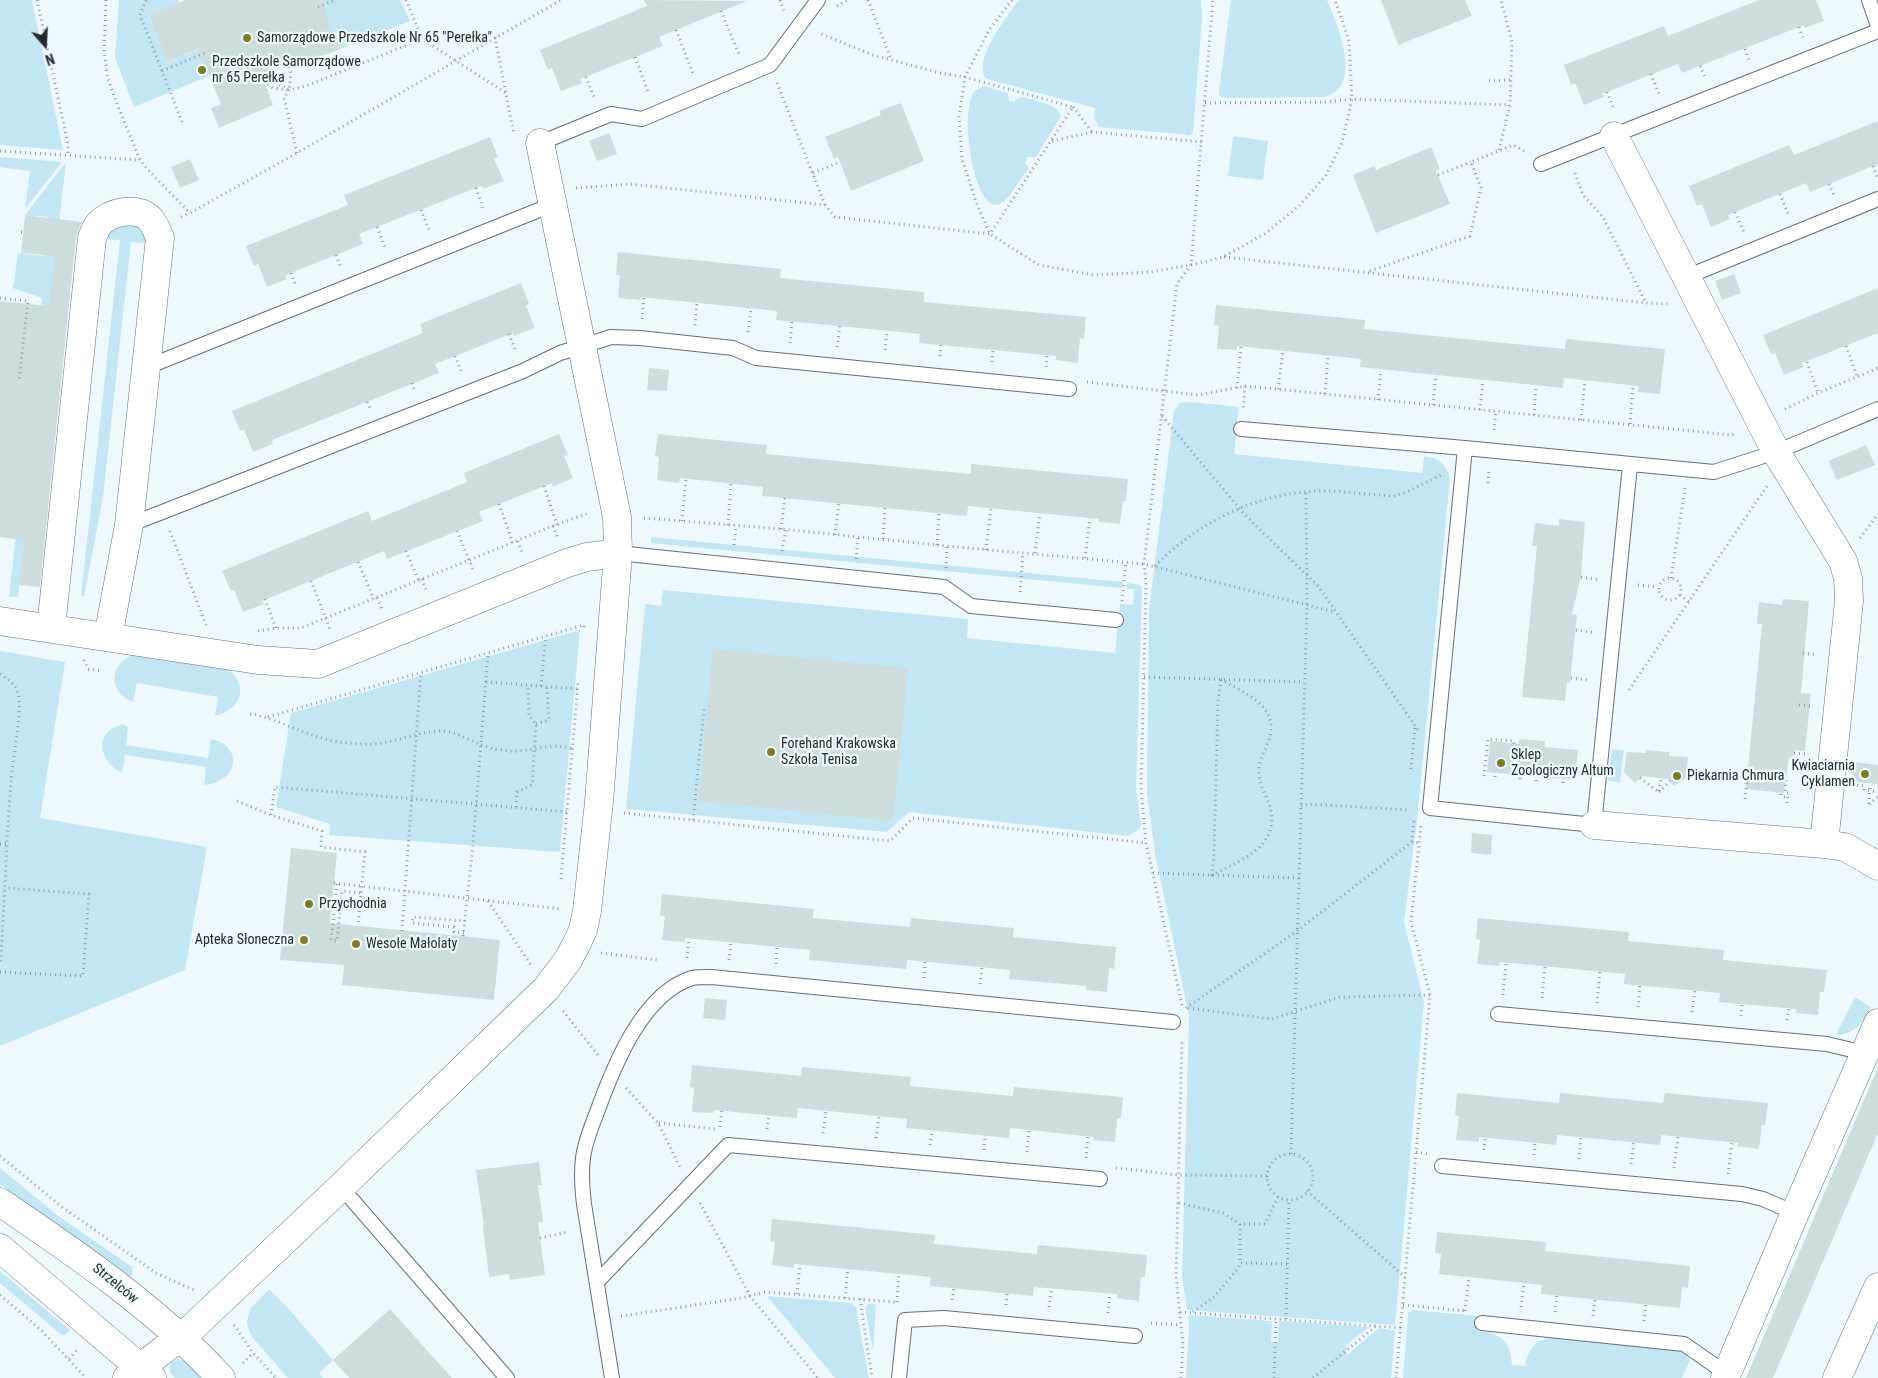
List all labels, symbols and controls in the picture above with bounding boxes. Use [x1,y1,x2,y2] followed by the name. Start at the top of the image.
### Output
[20,20,70,70] north arrow
[257,30,492,46] place label: Samorządowe Przedszkole Nr 65 "Perełka"
[241,32,253,44] marker: Samorządowe Przedszkole Nr 65 "Perełka"
[43,50,57,68] text: N
[212,54,361,86] place label: Przedszkole Samorządowe nr 65 Perełka
[196,64,208,76] marker: Przedszkole Samorządowe nr 65 Perełka
[781,736,896,769] place label: Forehand Krakowska Szkoła Tenisa
[765,746,777,758] marker: Forehand Krakowska Szkoła Tenisa
[1511,747,1614,780] place label: Sklep Zoologiczny Altum
[1495,757,1507,769] marker: Sklep Zoologiczny Altum
[1791,758,1855,790] place label: Kwiaciarnia Cyklamen
[1687,768,1784,784] place label: Piekarnia Chmura
[1859,768,1871,780] marker: Kwiaciarnia Cyklamen
[1671,770,1683,782] marker: Piekarnia Chmura
[319,896,387,912] place label: Przychodnia
[303,898,315,910] marker: Przychodnia
[195,932,294,948] place label: Apteka Słoneczna
[298,934,310,946] marker: Apteka Słoneczna
[366,936,457,952] place label: Wesołe Małolaty
[350,938,362,950] marker: Wesołe Małolaty
[89,1260,141,1308] street label: Strzelców

